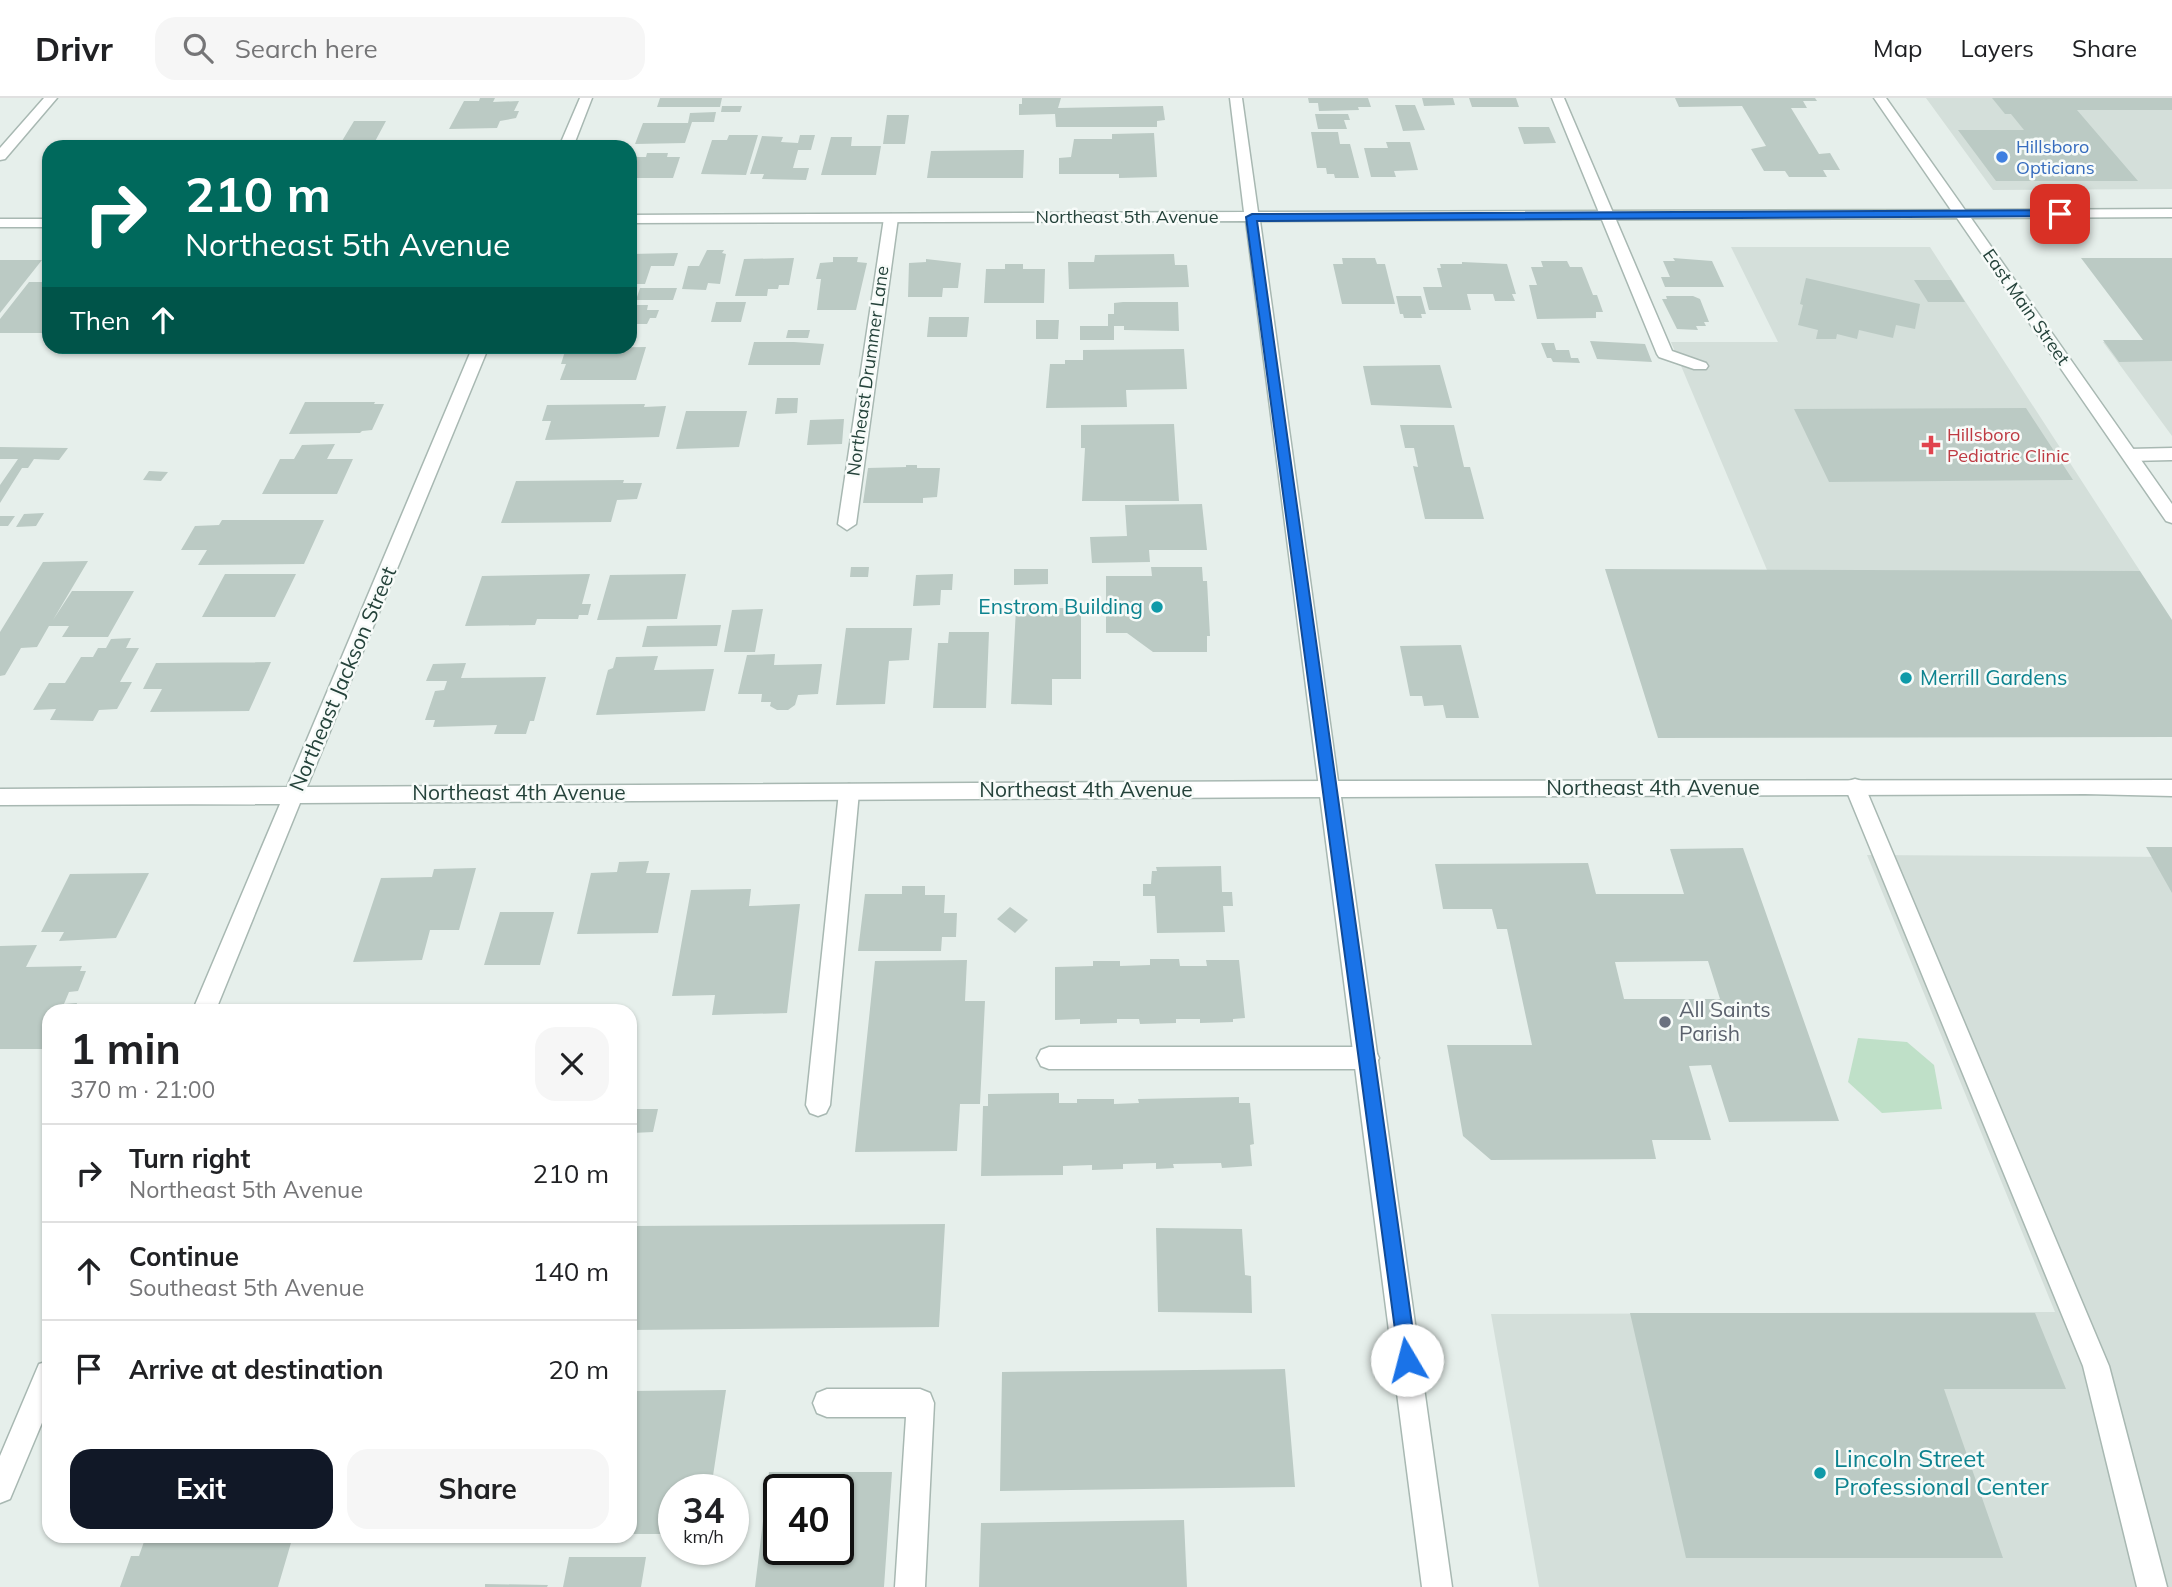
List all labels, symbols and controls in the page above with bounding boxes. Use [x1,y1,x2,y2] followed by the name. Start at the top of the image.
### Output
[155,17,645,80] search box
[35,28,113,69] text: Drivr
[179,29,217,67] icon: search
[235,32,378,65] text: Search here
[1873,33,1922,63] text: Map
[1960,33,2034,63] text: Layers
[2072,33,2137,63] text: Share
[2016,135,2095,179] place label: Hillsboro Opticians
[1994,149,2010,165] marker: Hillsboro Opticians
[185,163,331,224] text: 210 m
[70,168,161,259] icon: right
[2030,184,2090,244] pin
[2041,195,2079,233] icon: arrive
[1035,205,1219,228] street label: Northeast 5th Avenue
[185,224,510,264] text: Northeast 5th Avenue
[1978,244,2075,369] street label: East Main Street
[841,264,894,477] street label: Northeast Drummer Lane
[144,301,182,339] icon: ahead
[70,304,130,337] text: Then
[1947,423,2069,467] place label: Hillsboro Pediatric Clinic
[1921,435,1941,455] marker: Hillsboro Pediatric Clinic
[283,562,401,795] street label: Northeast Jackson Street
[978,593,1143,619] place label: Enstrom Building
[1149,599,1165,615] marker: Enstrom Building
[1920,664,2067,690] place label: Merrill Gardens
[1898,670,1914,686] marker: Merrill Gardens
[1546,774,1760,800] street label: Northeast 4th Avenue
[979,776,1193,802] street label: Northeast 4th Avenue
[412,779,626,805] street label: Northeast 4th Avenue
[1679,996,1771,1046] place label: All Saints Parish
[1657,1014,1673,1030] marker: All Saints Parish
[70,1022,181,1075] text: 1 min
[535,1027,609,1101] button: close
[70,1075,215,1104] text: 370 m · 21:00
[129,1142,250,1175] text: Turn right
[70,1154,108,1192] icon: right
[533,1157,609,1190] text: 210 m
[129,1175,363,1204] text: Northeast 5th Avenue
[129,1240,239,1273] text: Continue
[70,1252,108,1290] icon: ahead
[533,1255,609,1288] text: 140 m
[129,1273,364,1302] text: Southeast 5th Avenue
[1370,1323,1444,1397] position arrow
[70,1350,108,1388] icon: arrive
[129,1353,384,1386] text: Arrive at destination
[548,1353,609,1386] text: 20 m
[1834,1443,2049,1501] place label: Lincoln Street Professional Center
[70,1449,333,1529] button: Exit
[347,1449,609,1529] button: Share
[1812,1465,1828,1481] marker: Lincoln Street Professional Center
[763,1474,854,1565] speed limit sign: 40
[682,1488,725,1532] text: 34
[683,1525,724,1548] text: km/h

